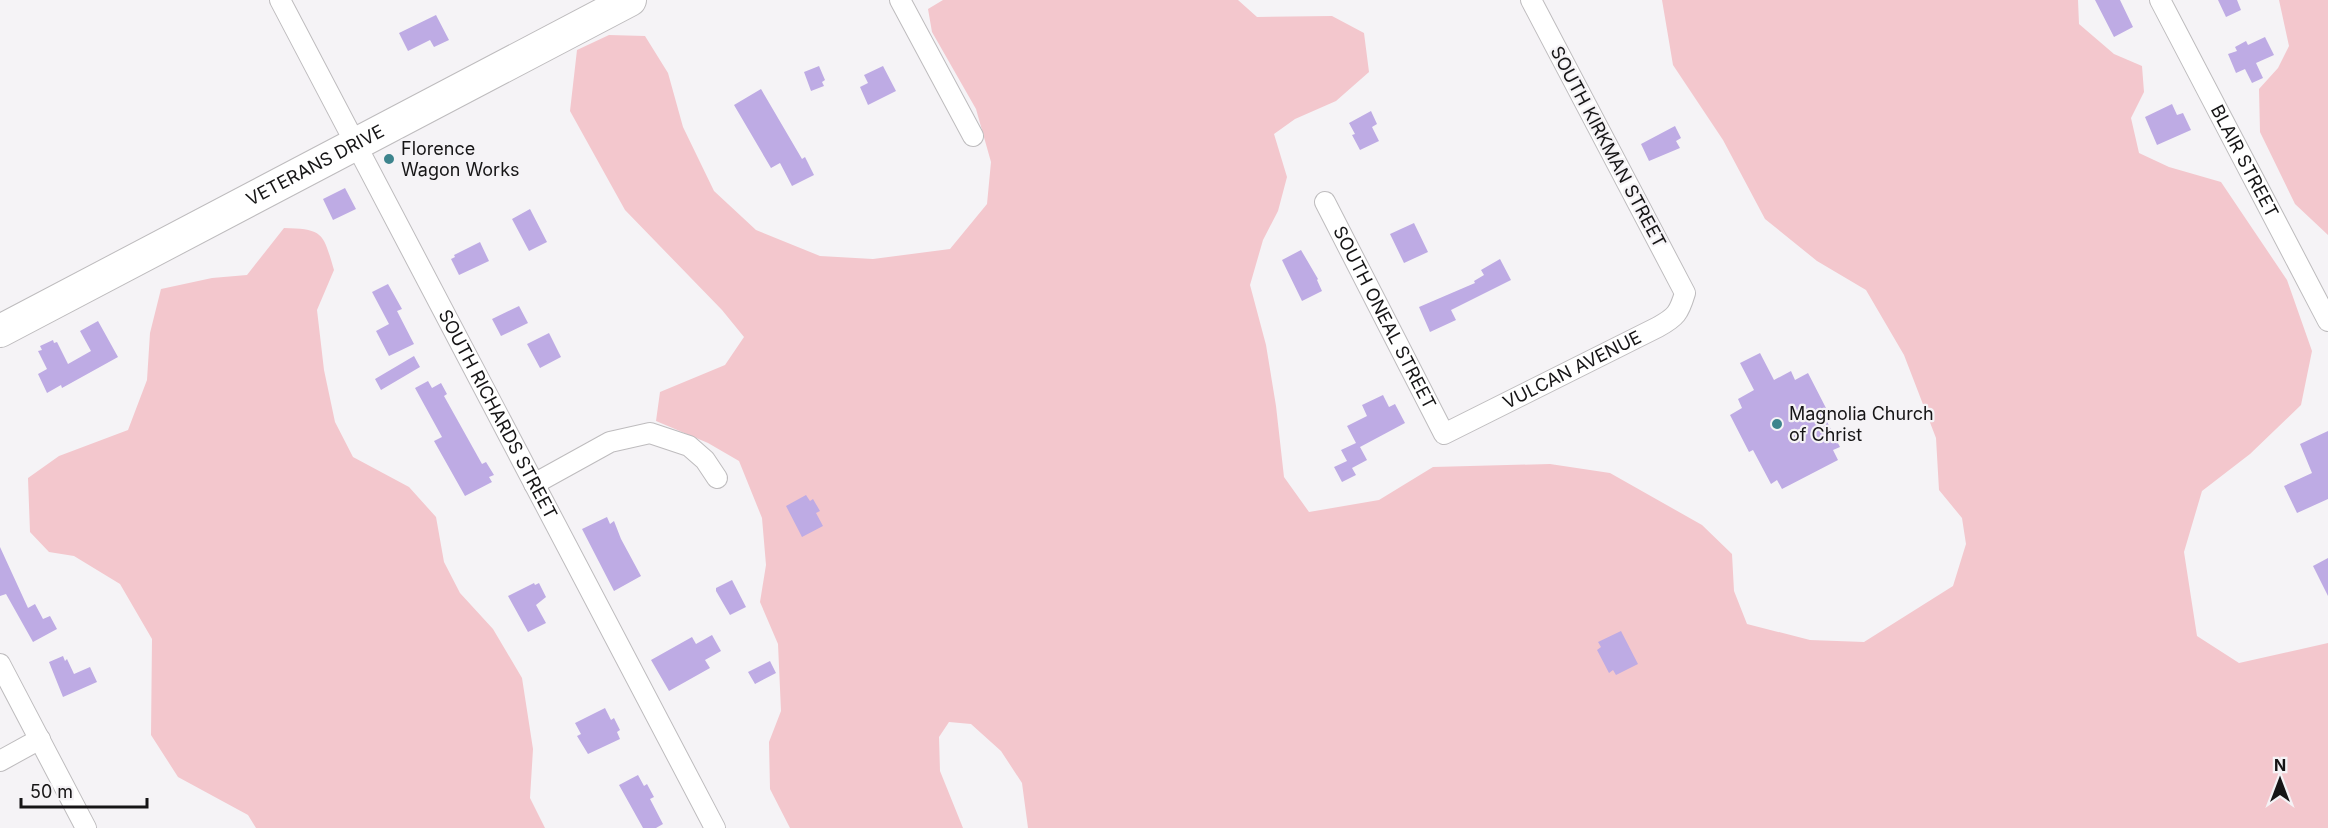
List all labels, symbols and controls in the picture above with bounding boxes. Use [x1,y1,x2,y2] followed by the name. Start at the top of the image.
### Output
[1546,43,1670,251] street label: SOUTH KIRKMAN STREET
[2207,101,2283,221] street label: BLAIR STREET
[242,120,387,210] street label: VETERANS DRIVE
[401,138,520,180] place label: Florence Wagon Works
[382,152,396,166] marker: Florence Wagon Works
[1329,222,1440,412] street label: SOUTH ONEAL STREET
[435,306,562,522] street label: SOUTH RICHARDS STREET
[1499,326,1644,413] street label: VULCAN AVENUE
[1789,403,1934,445] place label: Magnolia Church of Christ
[1770,417,1784,431] marker: Magnolia Church of Christ
[2250,750,2310,810] north arrow
[2274,755,2286,775] text: N
[21,771,147,809] scale bar
[30,781,73,802] text: 50 m

